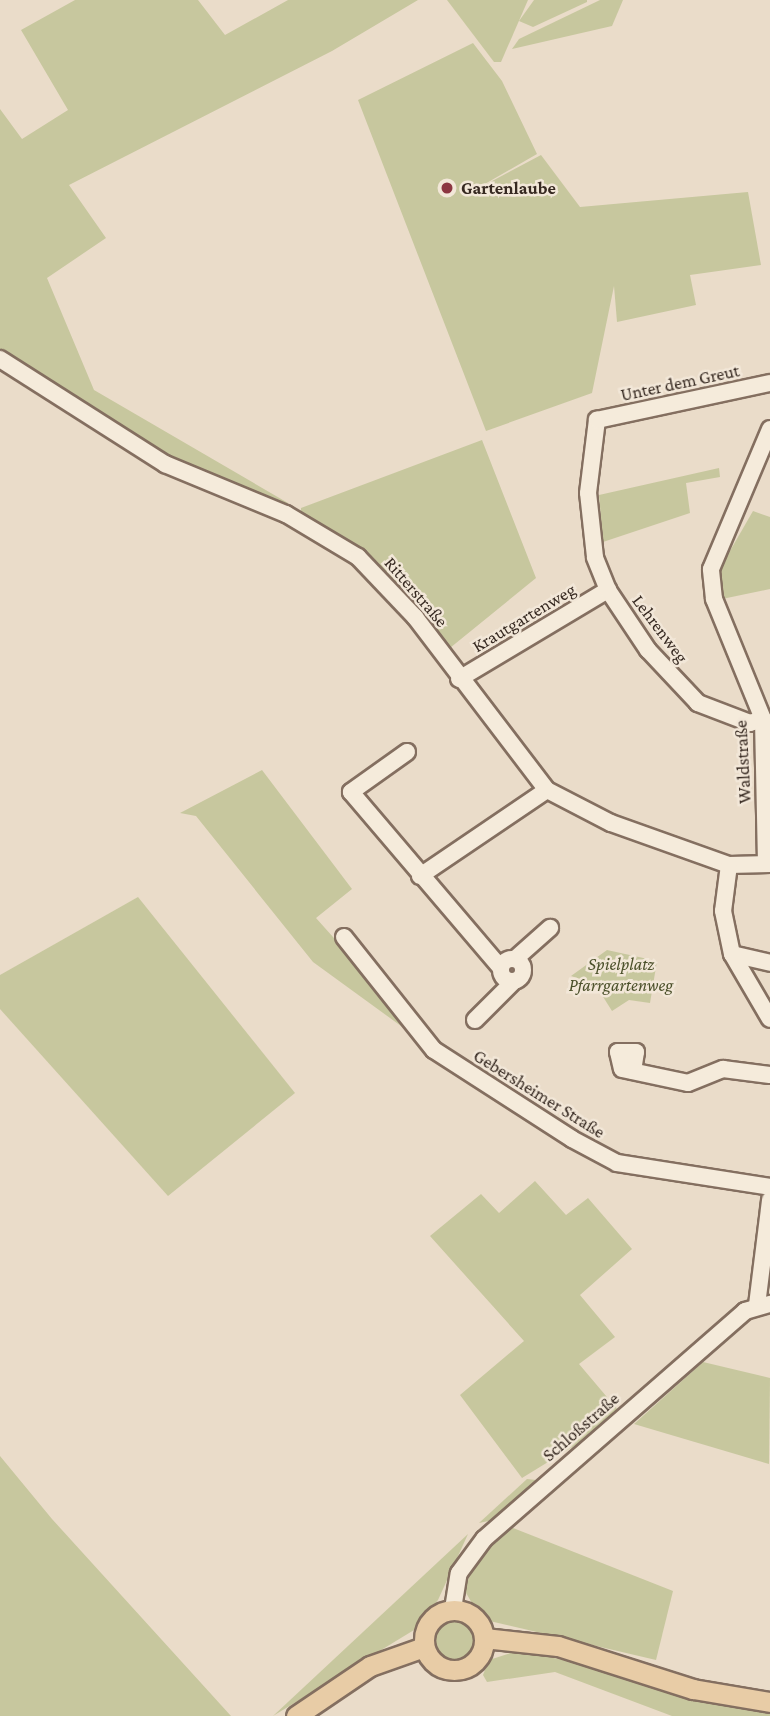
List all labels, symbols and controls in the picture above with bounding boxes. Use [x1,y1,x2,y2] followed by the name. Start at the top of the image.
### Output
[461,177,556,199] place label: Gartenlaube
[439,180,455,196] marker: Gartenlaube
[619,360,741,406] street label: Unter dem Greut
[380,552,452,632] street label: Ritterstraße
[469,579,579,657] street label: Krautgartenweg
[627,591,693,667] street label: Lehrenweg
[730,720,756,804] street label: Waldstraße
[569,954,673,996] park label: Spielplatz Pfarrgartenweg
[469,1045,609,1143] street label: Gebersheimer Straße
[538,1388,624,1466] street label: Schloßstraße

